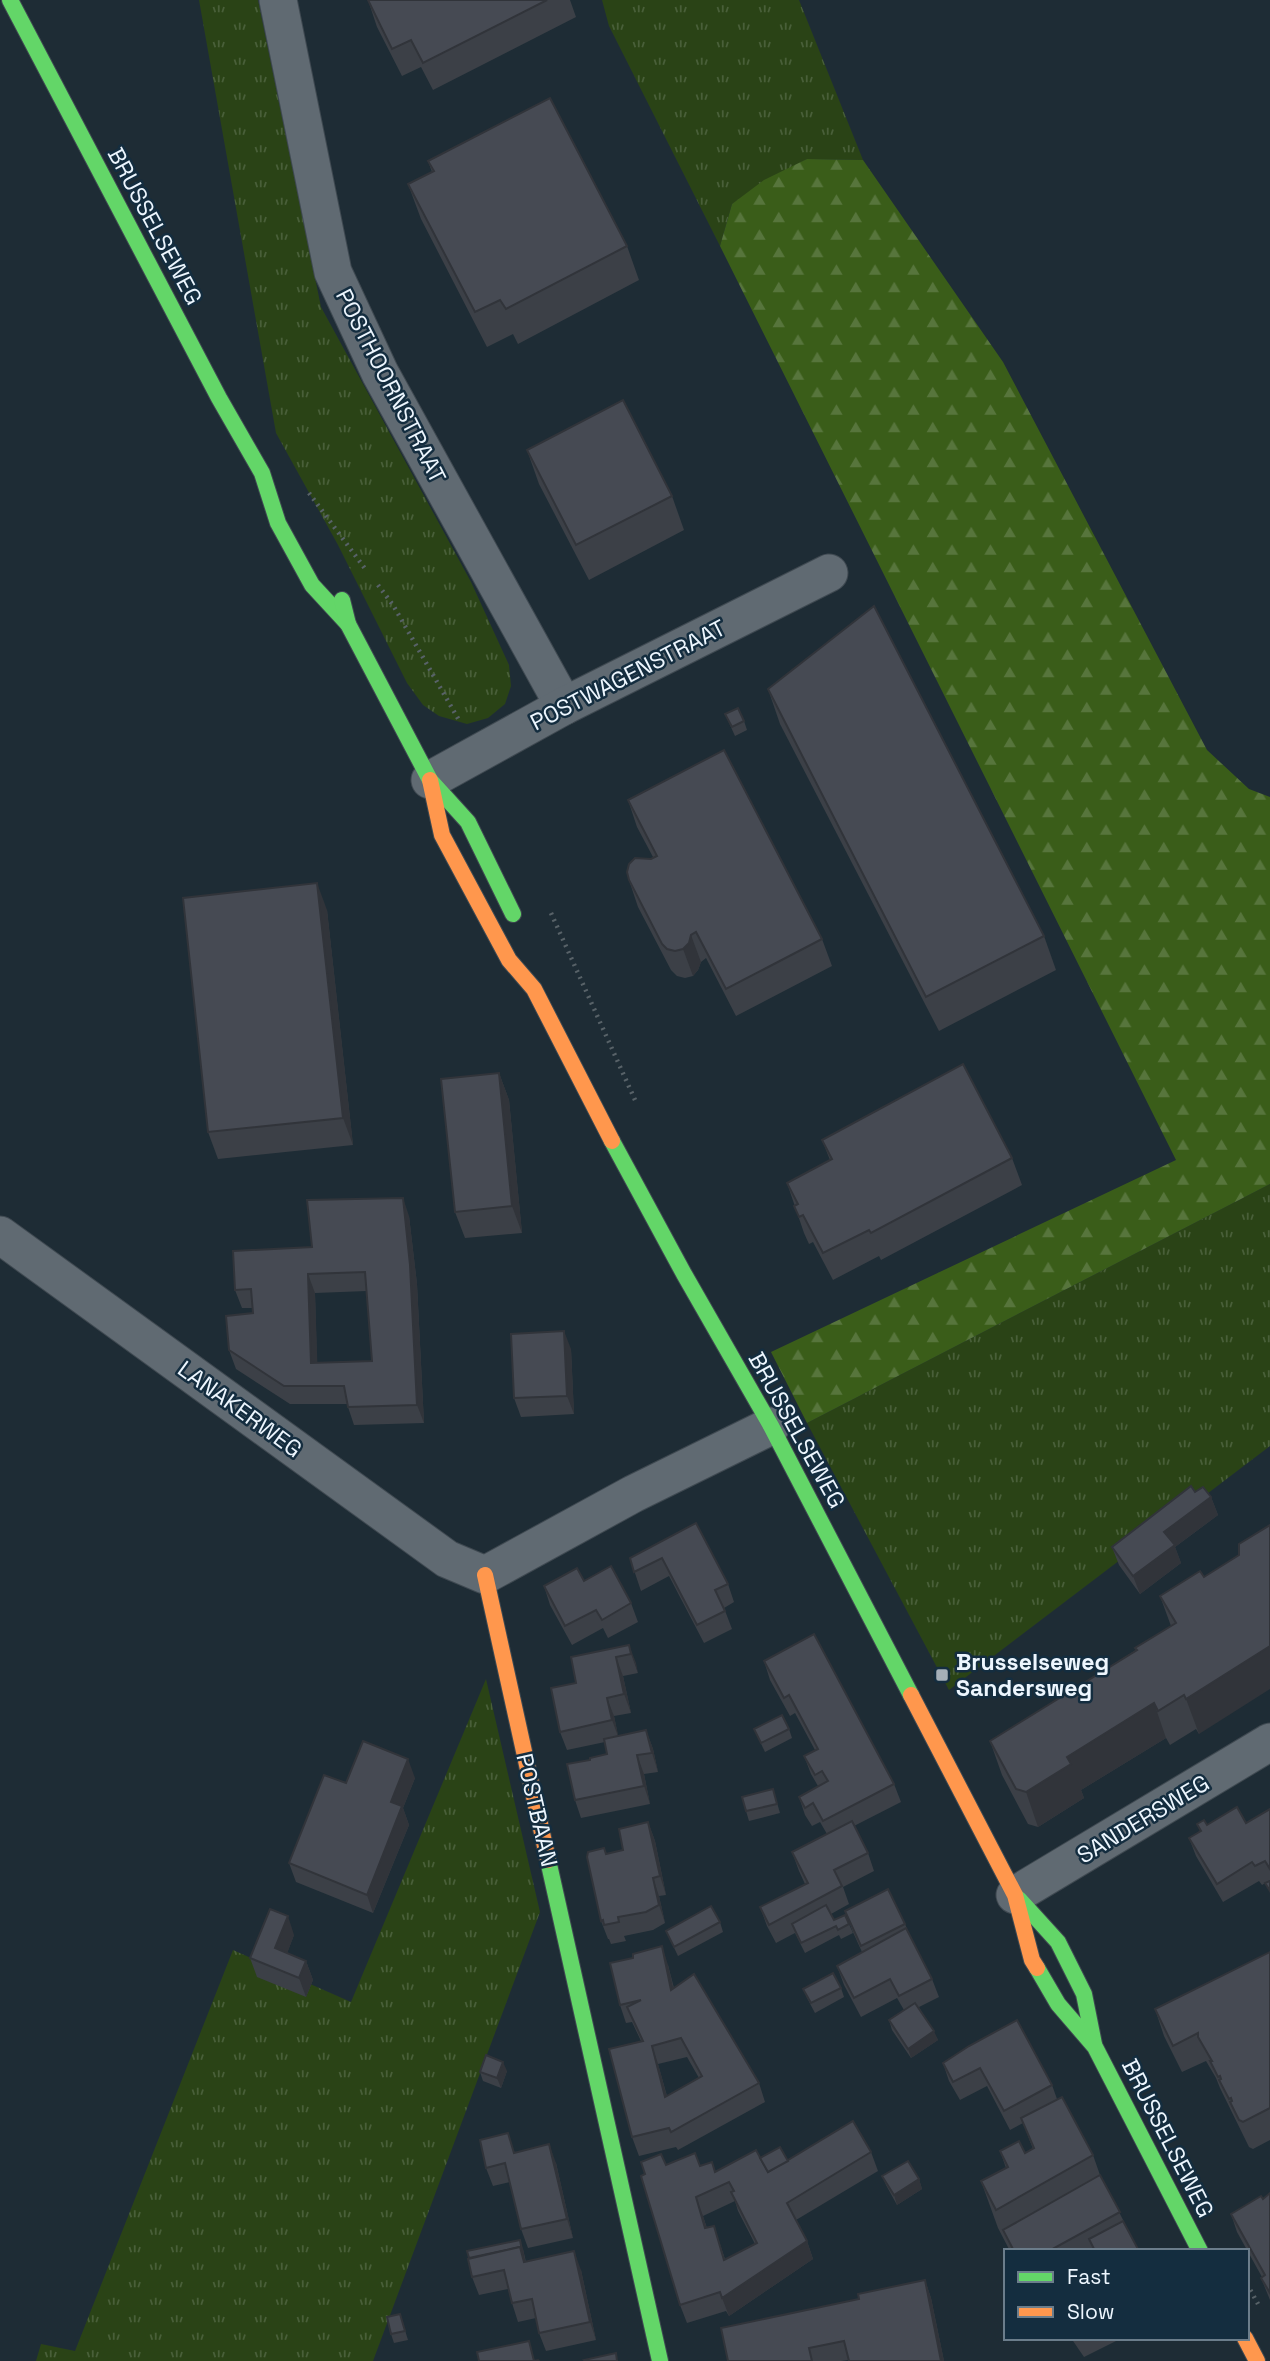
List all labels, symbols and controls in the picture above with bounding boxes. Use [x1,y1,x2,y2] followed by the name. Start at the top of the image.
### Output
[101,142,209,310] street label: BRUSSELSEWEG
[329,284,453,488] street label: POSTHOORNSTRAAT
[525,613,731,737] street label: POSTWAGENSTRAAT
[742,1347,852,1513] street label: BRUSSELSEWEG
[172,1354,308,1464] street label: LANAKERWEG
[956,1647,1109,1703] place label: Brusselseweg Sandersweg
[934,1667,950,1683] marker: Brusselseweg Sandersweg
[509,1750,565,1870] street label: POSTBAAN
[1071,1768,1215,1870] street label: SANDERSWEG
[1115,2054,1221,2222] street label: BRUSSELSEWEG
[1004,2249,1249,2340] legend
[1067,2263,1111,2290] text: Fast
[1067,2298,1115,2325] text: Slow

